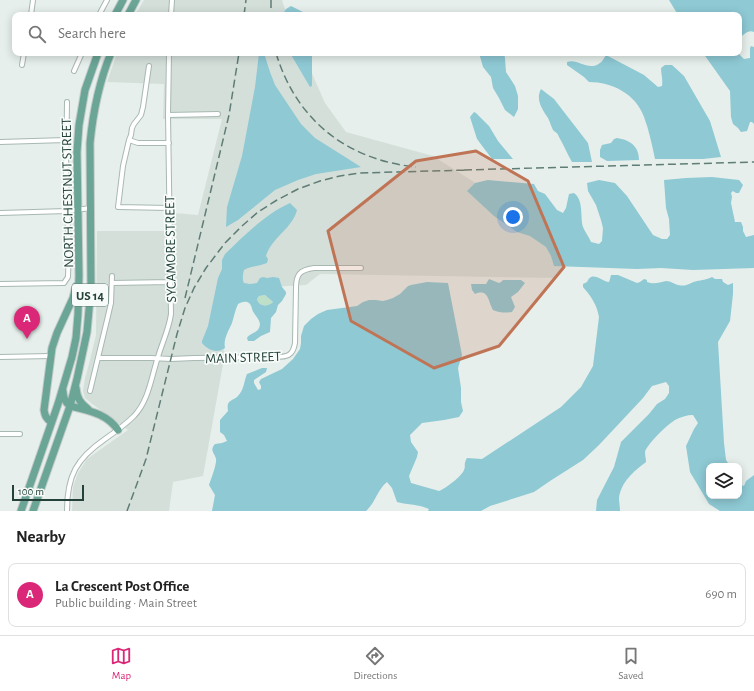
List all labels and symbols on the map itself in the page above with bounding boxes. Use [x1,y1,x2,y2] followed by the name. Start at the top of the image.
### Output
[60,118,76,268] street label: NORTH CHESTNUT STREET
[163,195,179,303] street label: SYCAMORE STREET
[503,207,523,227] your location
[72,284,108,306] road number: US 14
[14,306,40,339] pin: A
[205,350,281,366] street label: MAIN STREET
[12,483,84,502] scale bar

